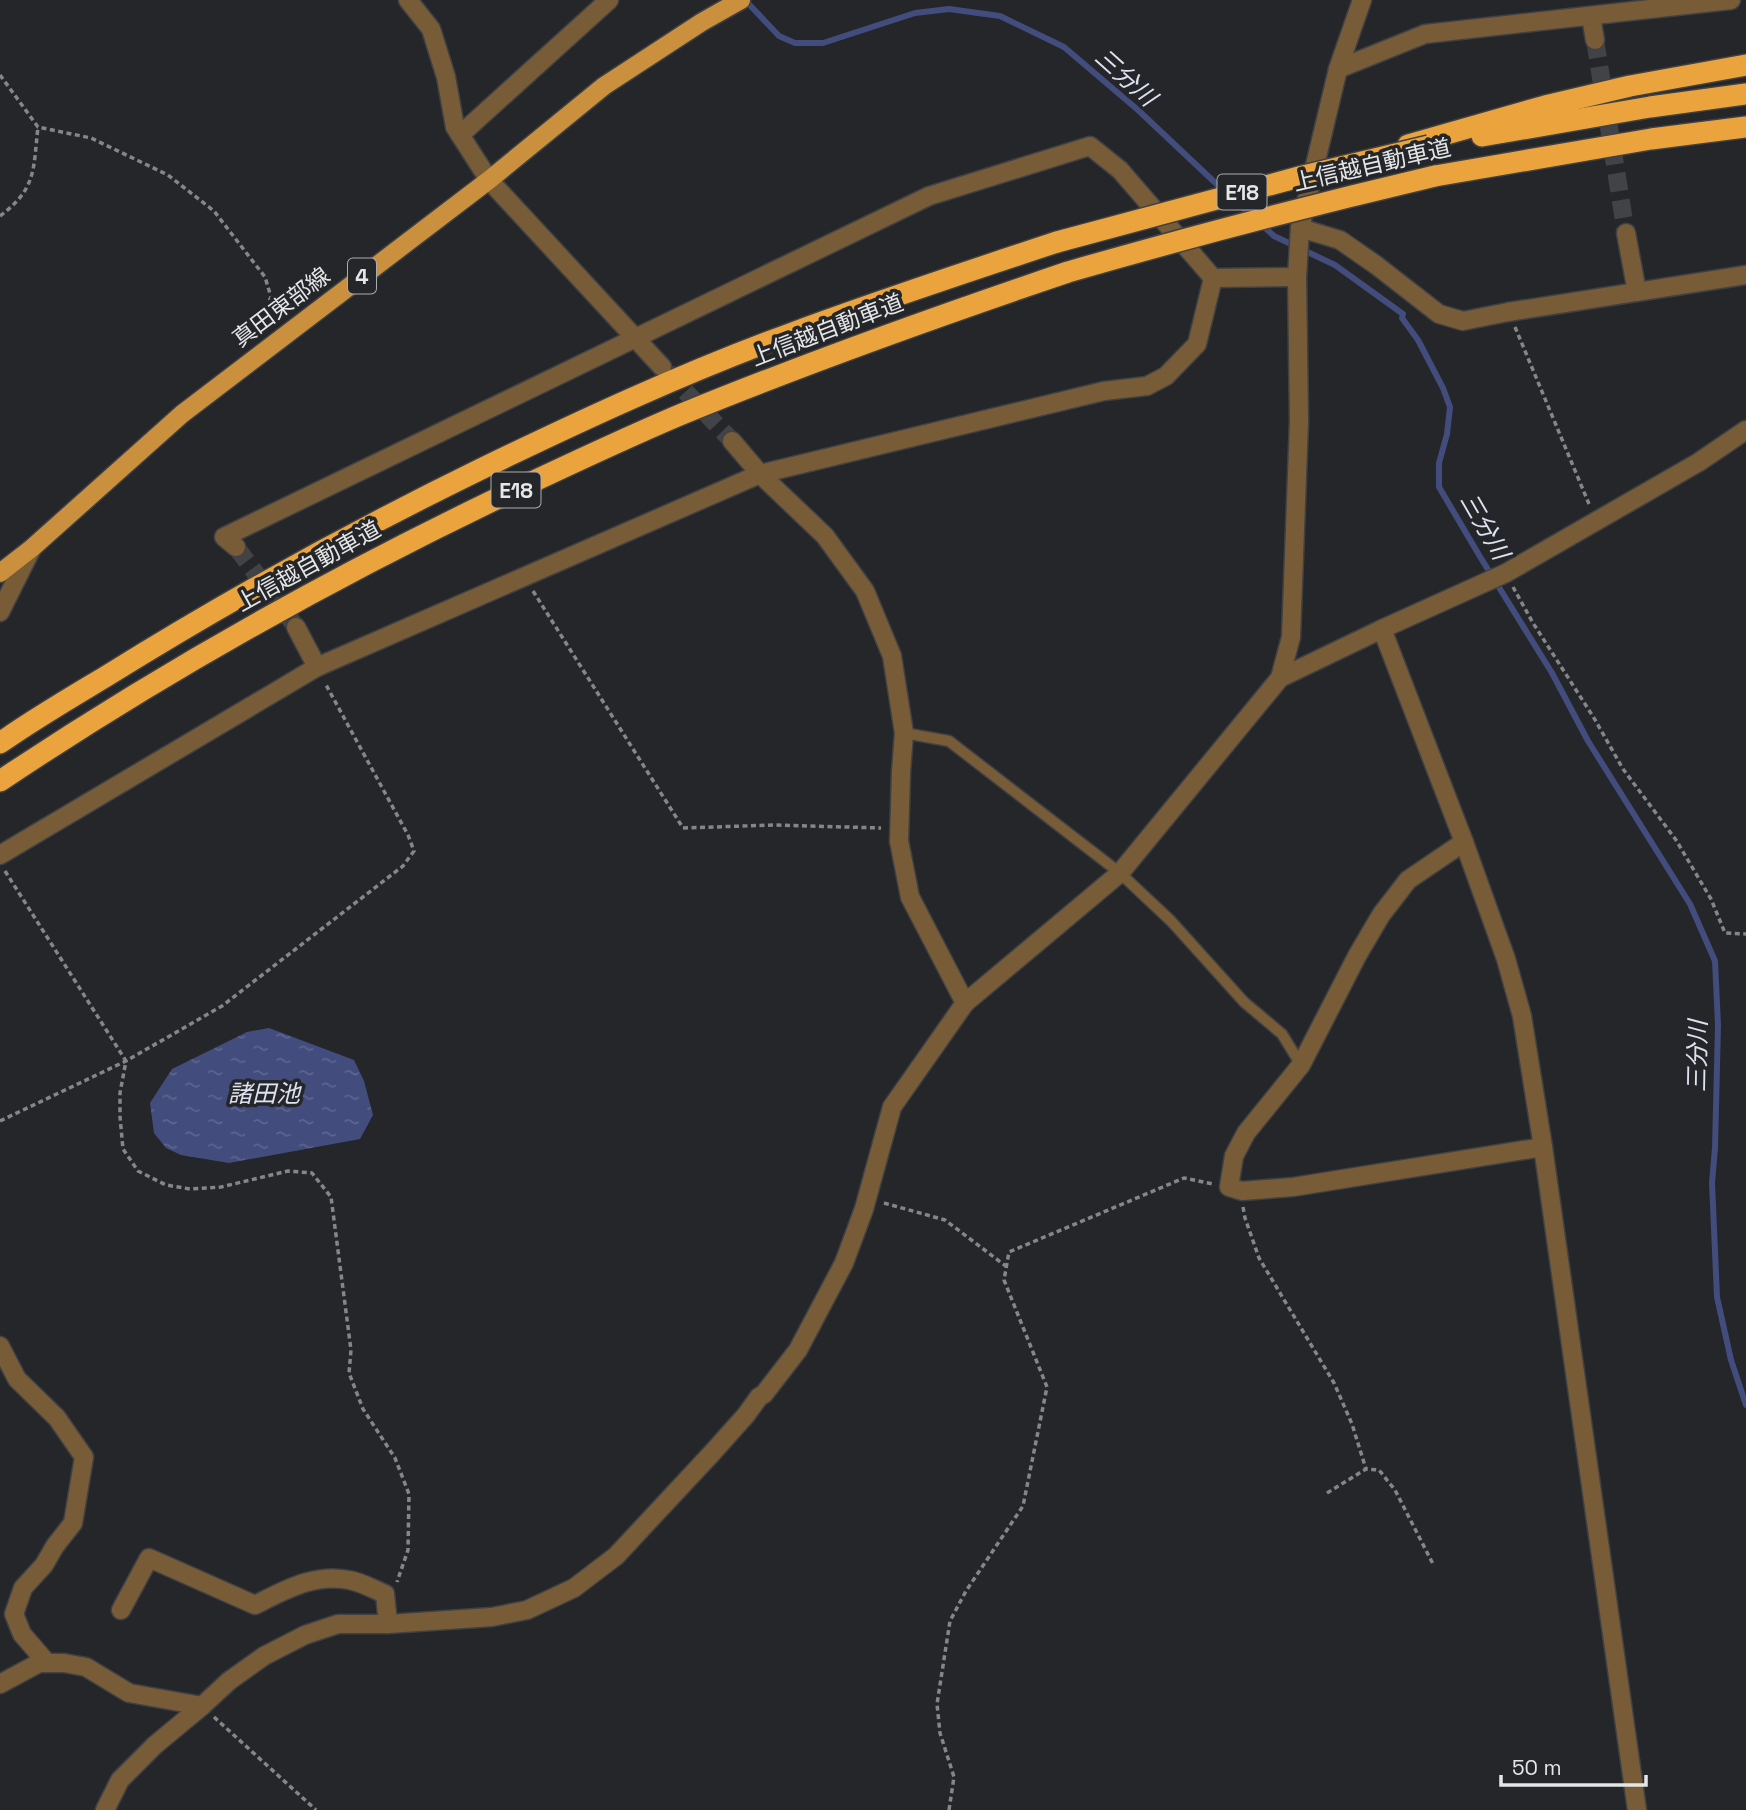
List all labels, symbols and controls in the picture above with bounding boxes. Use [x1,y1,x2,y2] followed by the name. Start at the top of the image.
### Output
[1089,41,1165,115] water label: 三分川
[1290,132,1454,198] street label: 上信越自動車道
[1218,174,1266,210] road number: E18
[348,258,376,294] road number: 4
[226,260,336,354] street label: 真田東部線
[746,287,908,373] street label: 上信越自動車道
[491,472,540,508] road number: E18
[1454,487,1518,568] water label: 三分川
[230,514,386,618] street label: 上信越自動車道
[1681,1017,1713,1092] water label: 三分川
[228,1078,302,1109] water label: 諸田池
[1501,1744,1646,1788] scale bar
[1512,1754,1562,1781] text: 50 m

